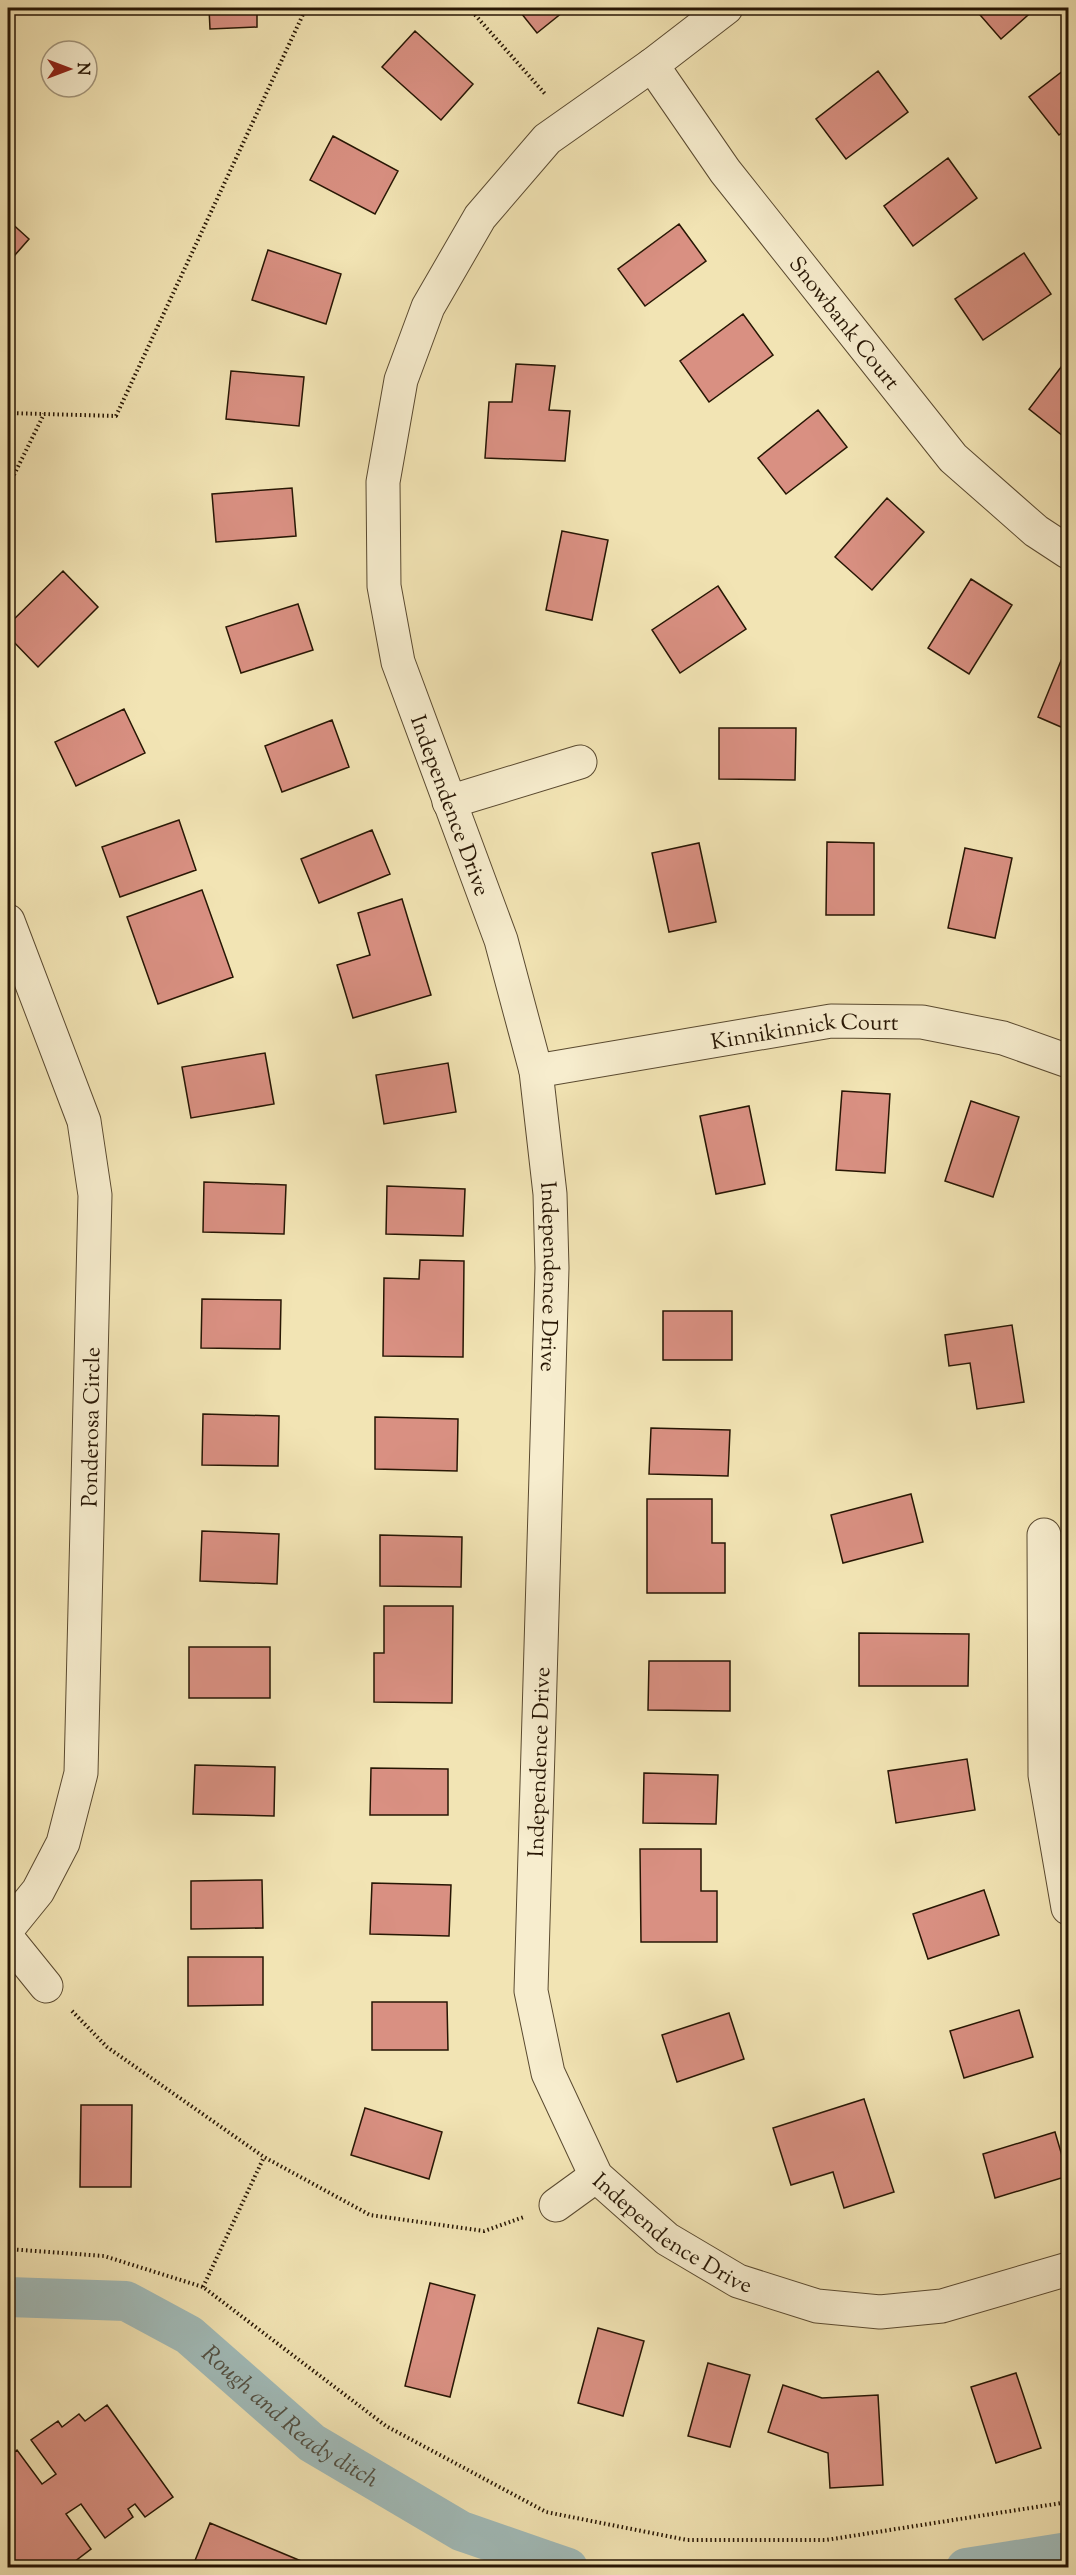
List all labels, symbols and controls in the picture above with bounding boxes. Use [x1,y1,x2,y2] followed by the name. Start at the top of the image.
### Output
[39,39,99,99] north arrow
[70,63,93,76] text: N
[780,250,906,398] street label: Snowbank Court
[400,711,496,901] street label: Independence Drive
[709,1007,899,1060] street label: Kinnikinnick Court
[530,1180,565,1372] street label: Independence Drive
[76,1347,110,1507] street label: Ponderosa Circle
[522,1666,560,1858] street label: Independence Drive
[584,2167,755,2303] street label: Independence Drive
[193,2338,384,2498] water label: Rough and Ready ditch

